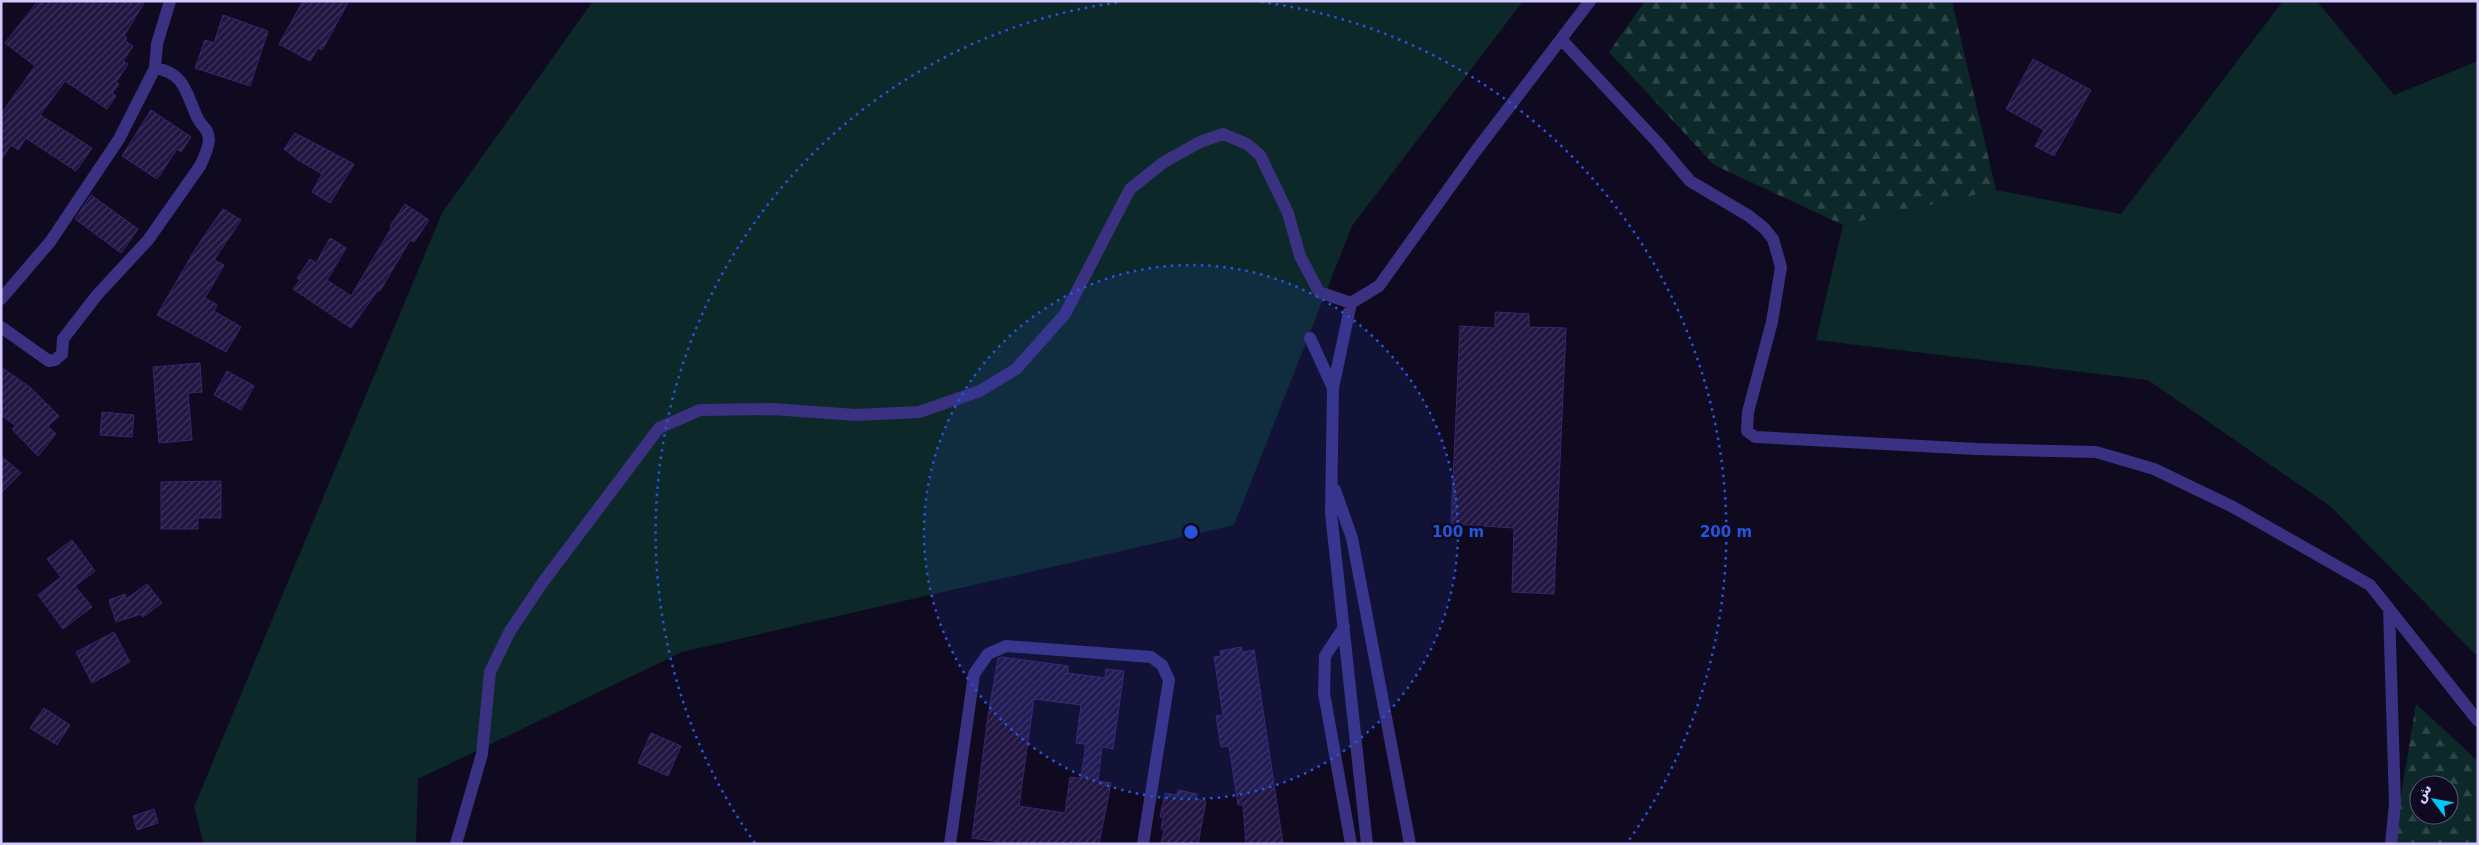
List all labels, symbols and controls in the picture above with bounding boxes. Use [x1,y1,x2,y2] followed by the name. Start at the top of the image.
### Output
[1182,523,1200,541] centre of rings
[1432,523,1484,541] text: 100 m
[1700,523,1752,541] text: 200 m
[2409,775,2459,825] north arrow
[2411,781,2435,806] text: ش

